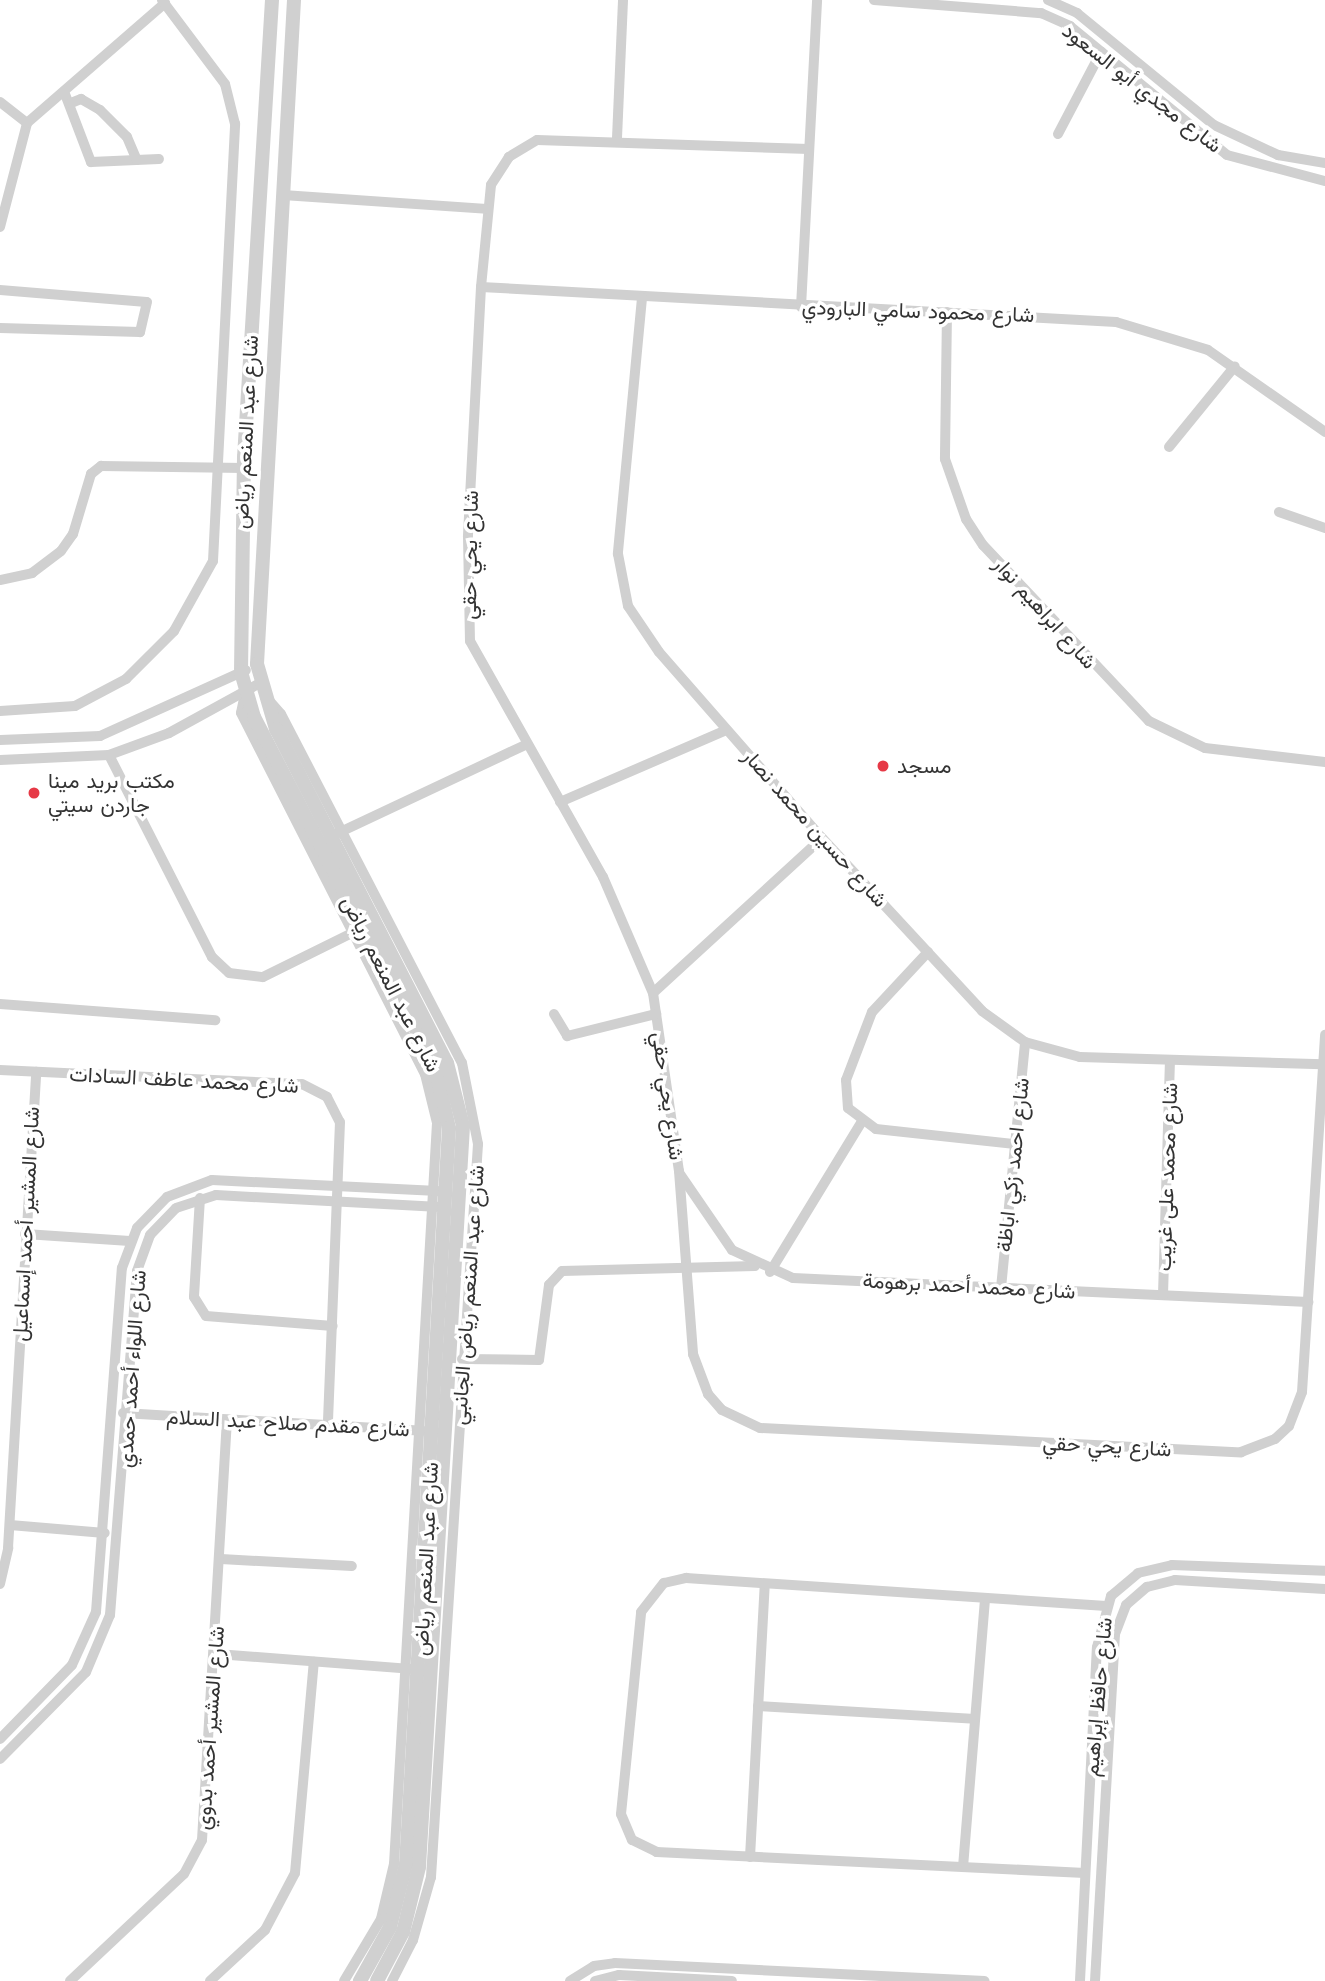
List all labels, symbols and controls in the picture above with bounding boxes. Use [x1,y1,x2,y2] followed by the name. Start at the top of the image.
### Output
[1057,18,1227,158] street label: شارع مجدي أبو السعود
[801,294,1035,328] street label: شارع محمود سامي البارودي
[228,335,264,529] street label: شارع عبد المنعم رياض
[456,490,484,620] street label: شارع يحي حقي
[988,552,1102,674] street label: شارع ابراهيم نوار
[737,744,893,912] street label: شارع حسين محمد نصار
[897,753,951,779] place label: مسجد
[875,758,891,774] marker: مسجد
[48,768,175,818] place label: مكتب بريد مينا جاردن سيتي
[26,785,42,801] marker: مكتب بريد مينا جاردن سيتي
[336,892,446,1076] street label: شارع عبد المنعم رياض
[647,1030,689,1162] street label: شارع يحي حقي
[69,1061,299,1099] street label: شارع محمد عاطف السادات
[991,1077,1035,1253] street label: شارع احمد زكي اباظة
[1151,1082,1183,1272] street label: شارع محمد على غريب
[7,1106,45,1342] street label: شارع المشير أحمد إسماعيل
[446,1164,490,1426] street label: شارع عبد المنعم رياض الجانبي
[862,1268,1076,1304] street label: شارع محمد أحمد برهومة
[113,1269,151,1469] street label: شارع اللواء أحمد حمدي
[166,1404,410,1442] street label: شارع مقدم صلاح عبد السلام
[1042,1430,1172,1462] street label: شارع يحي حقي
[408,1462,444,1656] street label: شارع عبد المنعم رياض
[1078,1616,1118,1778] street label: شارع حافظ إبراهيم
[190,1625,230,1831] street label: شارع المشير أحمد بدوي

